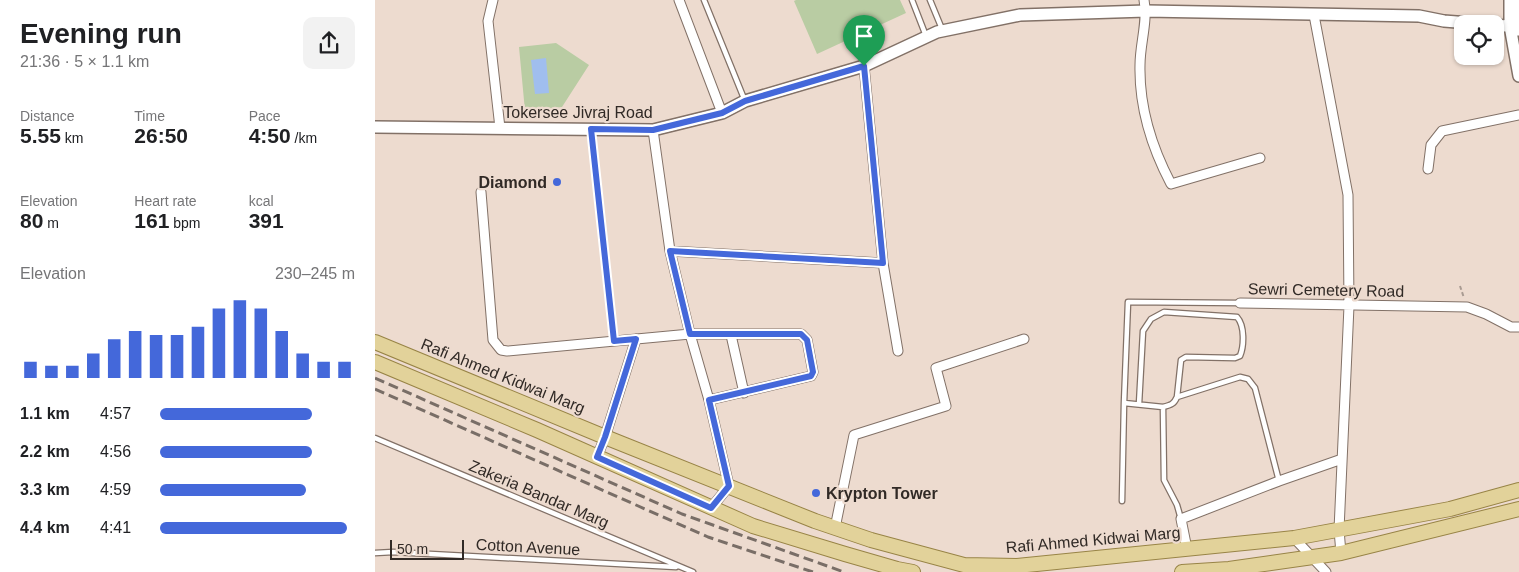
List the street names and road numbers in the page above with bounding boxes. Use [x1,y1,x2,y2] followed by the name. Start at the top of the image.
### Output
[503,104,653,121] street label: Tokersee Jivraj Road
[1248,280,1404,300] street label: Sewri Cemetery Road
[419,335,587,417] street label: Rafi Ahmed Kidwai Marg
[467,457,611,531] street label: Zakeria Bandar Marg
[1005,524,1181,556] street label: Rafi Ahmed Kidwai Marg
[475,536,581,558] street label: Cotton Avenue

